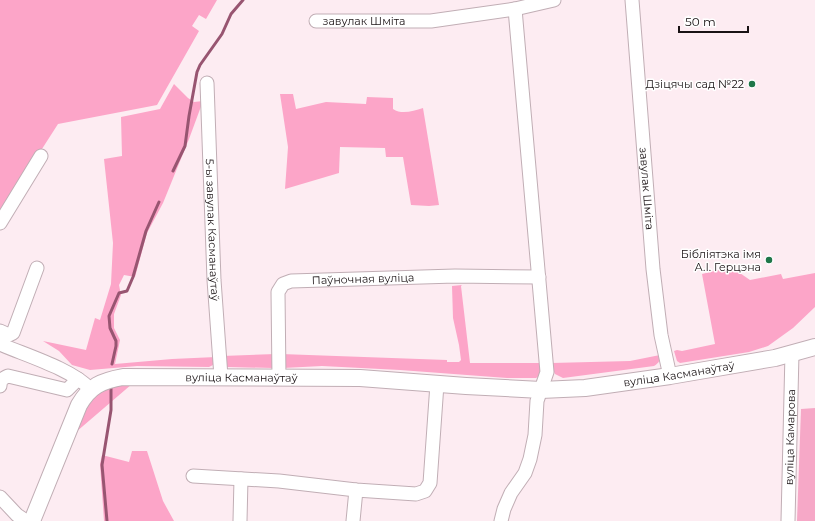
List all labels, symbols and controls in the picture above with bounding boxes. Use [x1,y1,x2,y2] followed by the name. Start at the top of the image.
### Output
[679,8,748,34] scale bar
[323,14,405,28] street label: завулак Шміта
[685,14,716,29] text: 50 m
[646,77,744,91] place label: Дзіцячы сад №22
[747,79,757,89] marker: Дзіцячы сад №22
[637,147,657,230] street label: завулак Шміта
[203,158,223,302] street label: 5-ы завулак Касманаўтаў
[681,247,761,274] place label: Бібліятэка імя А.І. Герцэна
[764,255,774,265] marker: Бібліятэка імя А.І. Герцэна
[311,270,414,287] street label: Паўночная вуліца
[622,358,736,390] street label: вуліца Касманаўтаў
[185,370,299,385] street label: вуліца Касманаўтаў
[782,389,798,485] street label: вуліца Камарова

